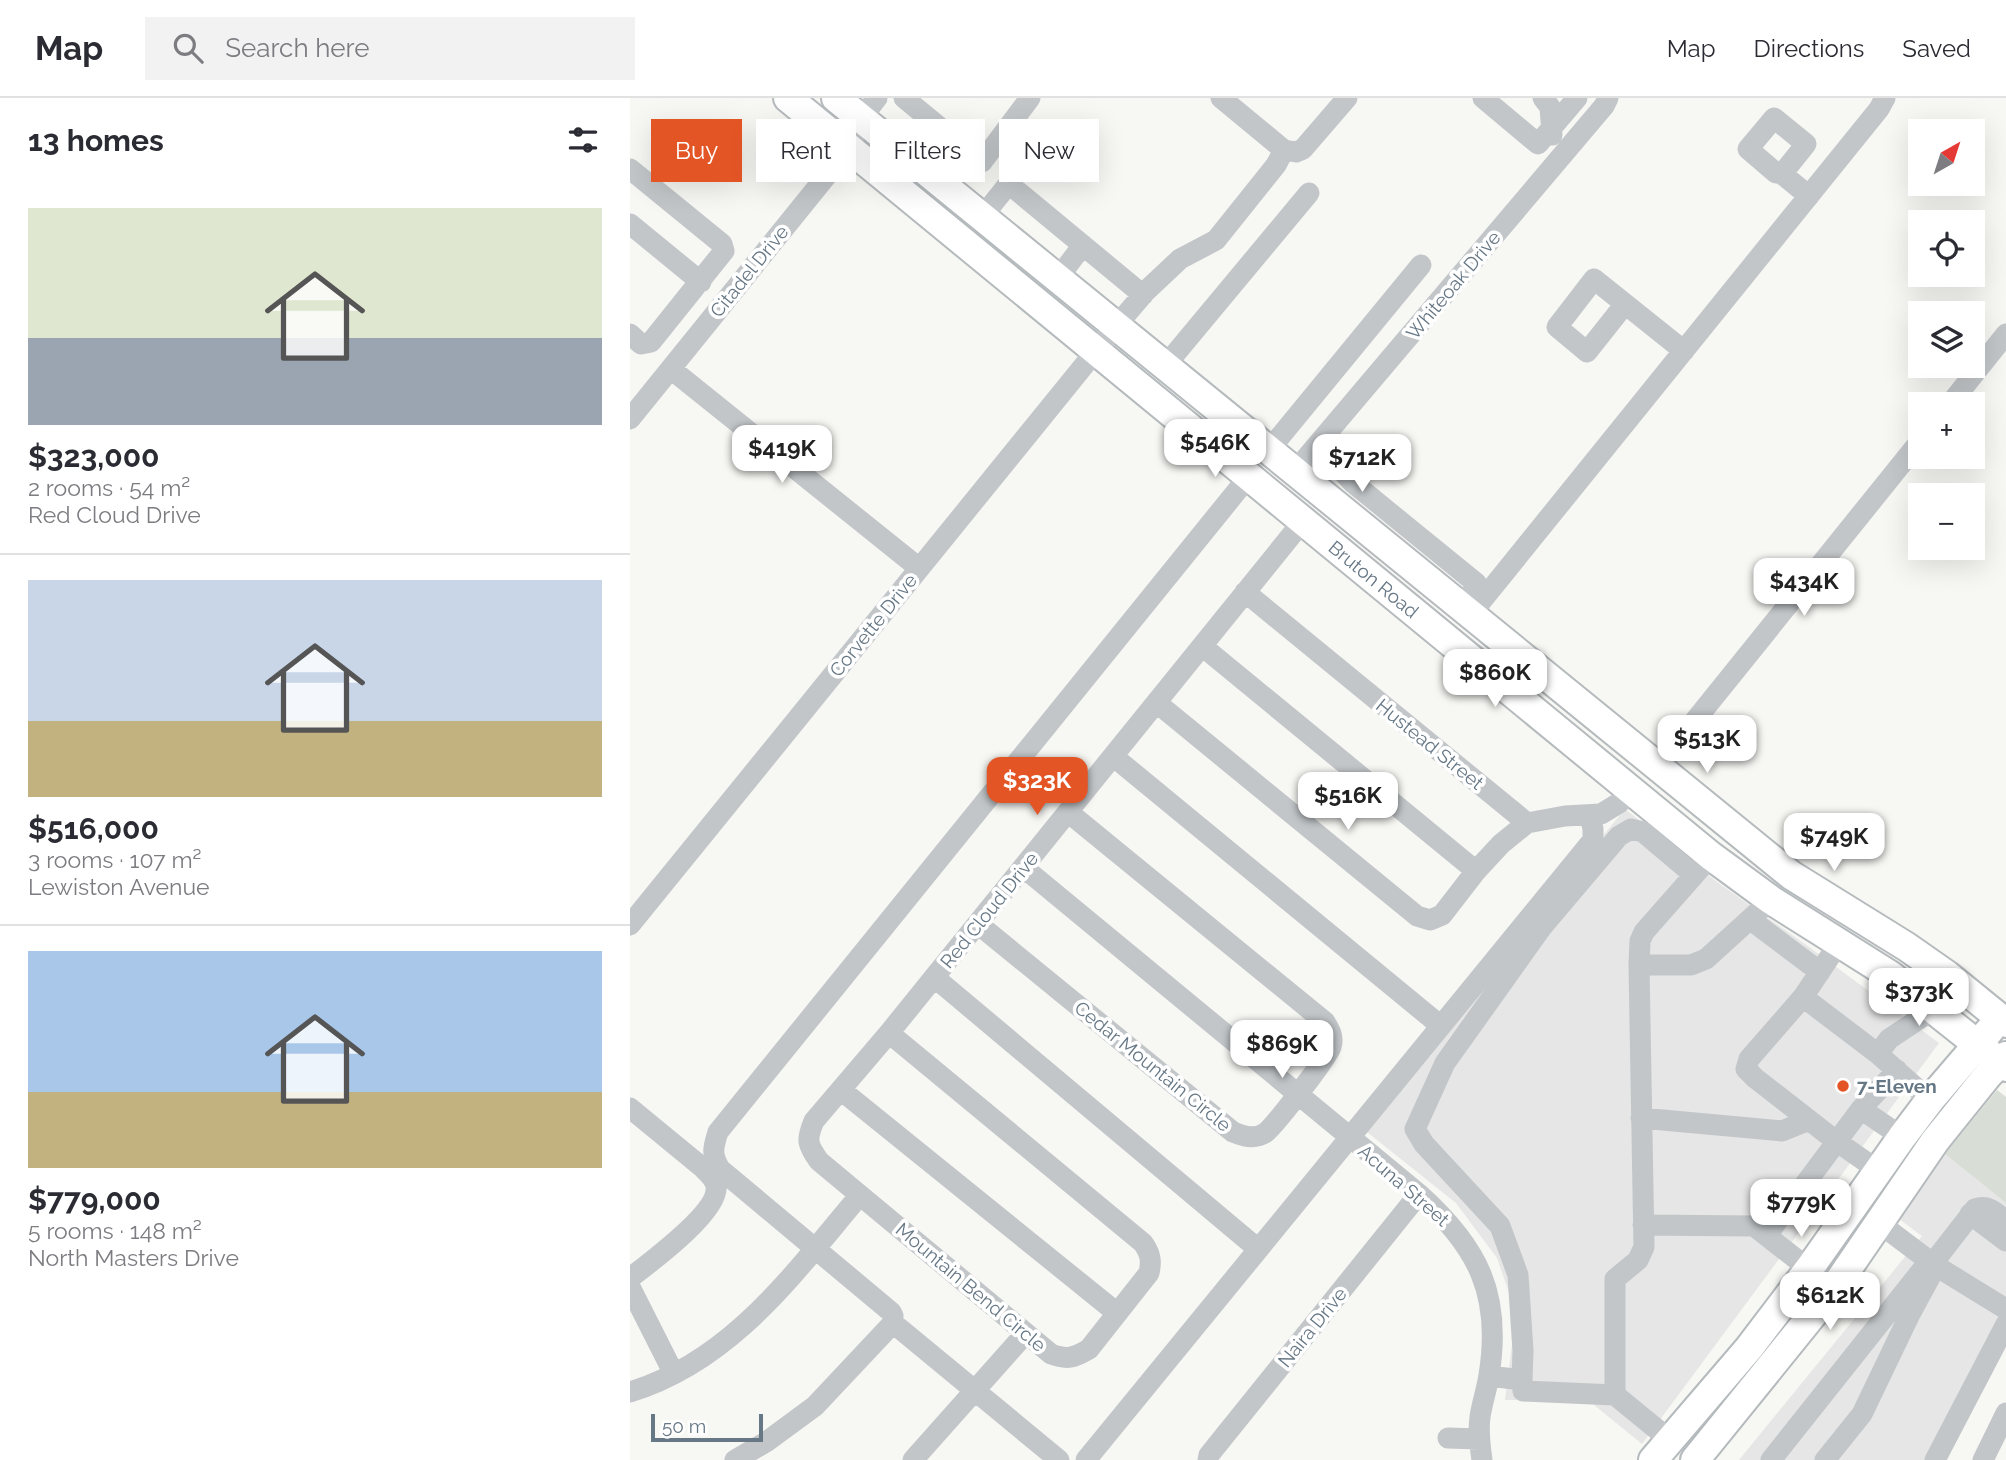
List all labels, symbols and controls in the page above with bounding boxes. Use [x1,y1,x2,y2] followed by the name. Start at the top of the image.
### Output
[145,17,635,80] search box
[35,29,103,68] text: Map
[169,29,207,67] icon: search
[225,33,370,63] text: Search here
[1667,34,1716,63] text: Map
[1754,34,1864,63] text: Directions
[1902,34,1971,63] text: Saved
[651,119,742,182] chip: Buy
[756,119,856,182] chip: Rent
[870,119,985,182] chip: Filters
[999,119,1099,182] chip: New
[1908,119,1984,196] north arrow
[1908,119,1985,560] map controls
[564,121,602,159] icon: filters
[28,123,164,158] text: 13 homes
[1908,210,1985,287] button: locate
[705,221,793,321] street label: Citadel Drive
[1401,226,1505,344] street label: Whiteoak Drive
[252,253,378,379] icon: home
[1908,301,1985,378] button: layers
[1908,392,1985,469] button: +
[1166,420,1264,479] pin: $546K
[733,426,831,485] pin: $419K
[1180,428,1250,455] text: $546K
[748,434,816,461] text: $419K
[1313,434,1411,494] pin: $712K
[28,439,159,474] text: $323,000
[1328,443,1396,470] text: $712K
[28,474,190,501] text: 2 rooms · 54 m²
[1908,483,1985,560] button: −
[28,501,201,528] text: Red Cloud Drive
[1324,536,1423,622] street label: Bruton Road
[1755,559,1853,618] pin: $434K
[1769,567,1839,594] text: $434K
[825,569,921,681] street label: Corvette Drive
[252,625,378,751] icon: home
[1446,650,1544,709] pin: $860K
[1459,658,1531,685] text: $860K
[1372,694,1489,794] street label: Hustead Street
[1658,716,1756,775] pin: $513K
[1674,724,1740,751] text: $513K
[988,758,1086,817] pin: $323K
[1003,766,1071,793] text: $323K
[1299,772,1397,832] pin: $516K
[1314,781,1382,808] text: $516K
[28,811,159,846] text: $516,000
[1785,814,1883,873] pin: $749K
[1800,822,1868,849] text: $749K
[28,846,202,873] text: 3 rooms · 107 m²
[936,848,1042,972] street label: Red Cloud Drive
[28,873,210,900] text: Lewiston Avenue
[1870,968,1968,1028] pin: $373K
[1885,977,1953,1004] text: $373K
[252,996,378,1122] icon: home
[1070,996,1236,1136] street label: Cedar Mountain Circle
[1233,1020,1331,1080] pin: $869K
[1246,1029,1318,1056] text: $869K
[1857,1075,1937,1097] place label: 7-Eleven
[1835,1078,1851,1094] marker: 7-Eleven
[1354,1140,1454,1231] street label: Acuna Street
[1752,1180,1850,1239] pin: $779K
[28,1182,161,1217] text: $779,000
[1766,1188,1836,1215] text: $779K
[28,1217,202,1244] text: 5 rooms · 148 m²
[892,1218,1050,1356] street label: Mountain Bend Circle
[28,1244,239,1271] text: North Masters Drive
[1781,1272,1879,1332] pin: $612K
[1796,1281,1864,1308] text: $612K
[1273,1283,1351,1371] street label: Naira Drive
[651,1411,763,1443] scale bar
[662,1415,706,1437] text: 50 m

